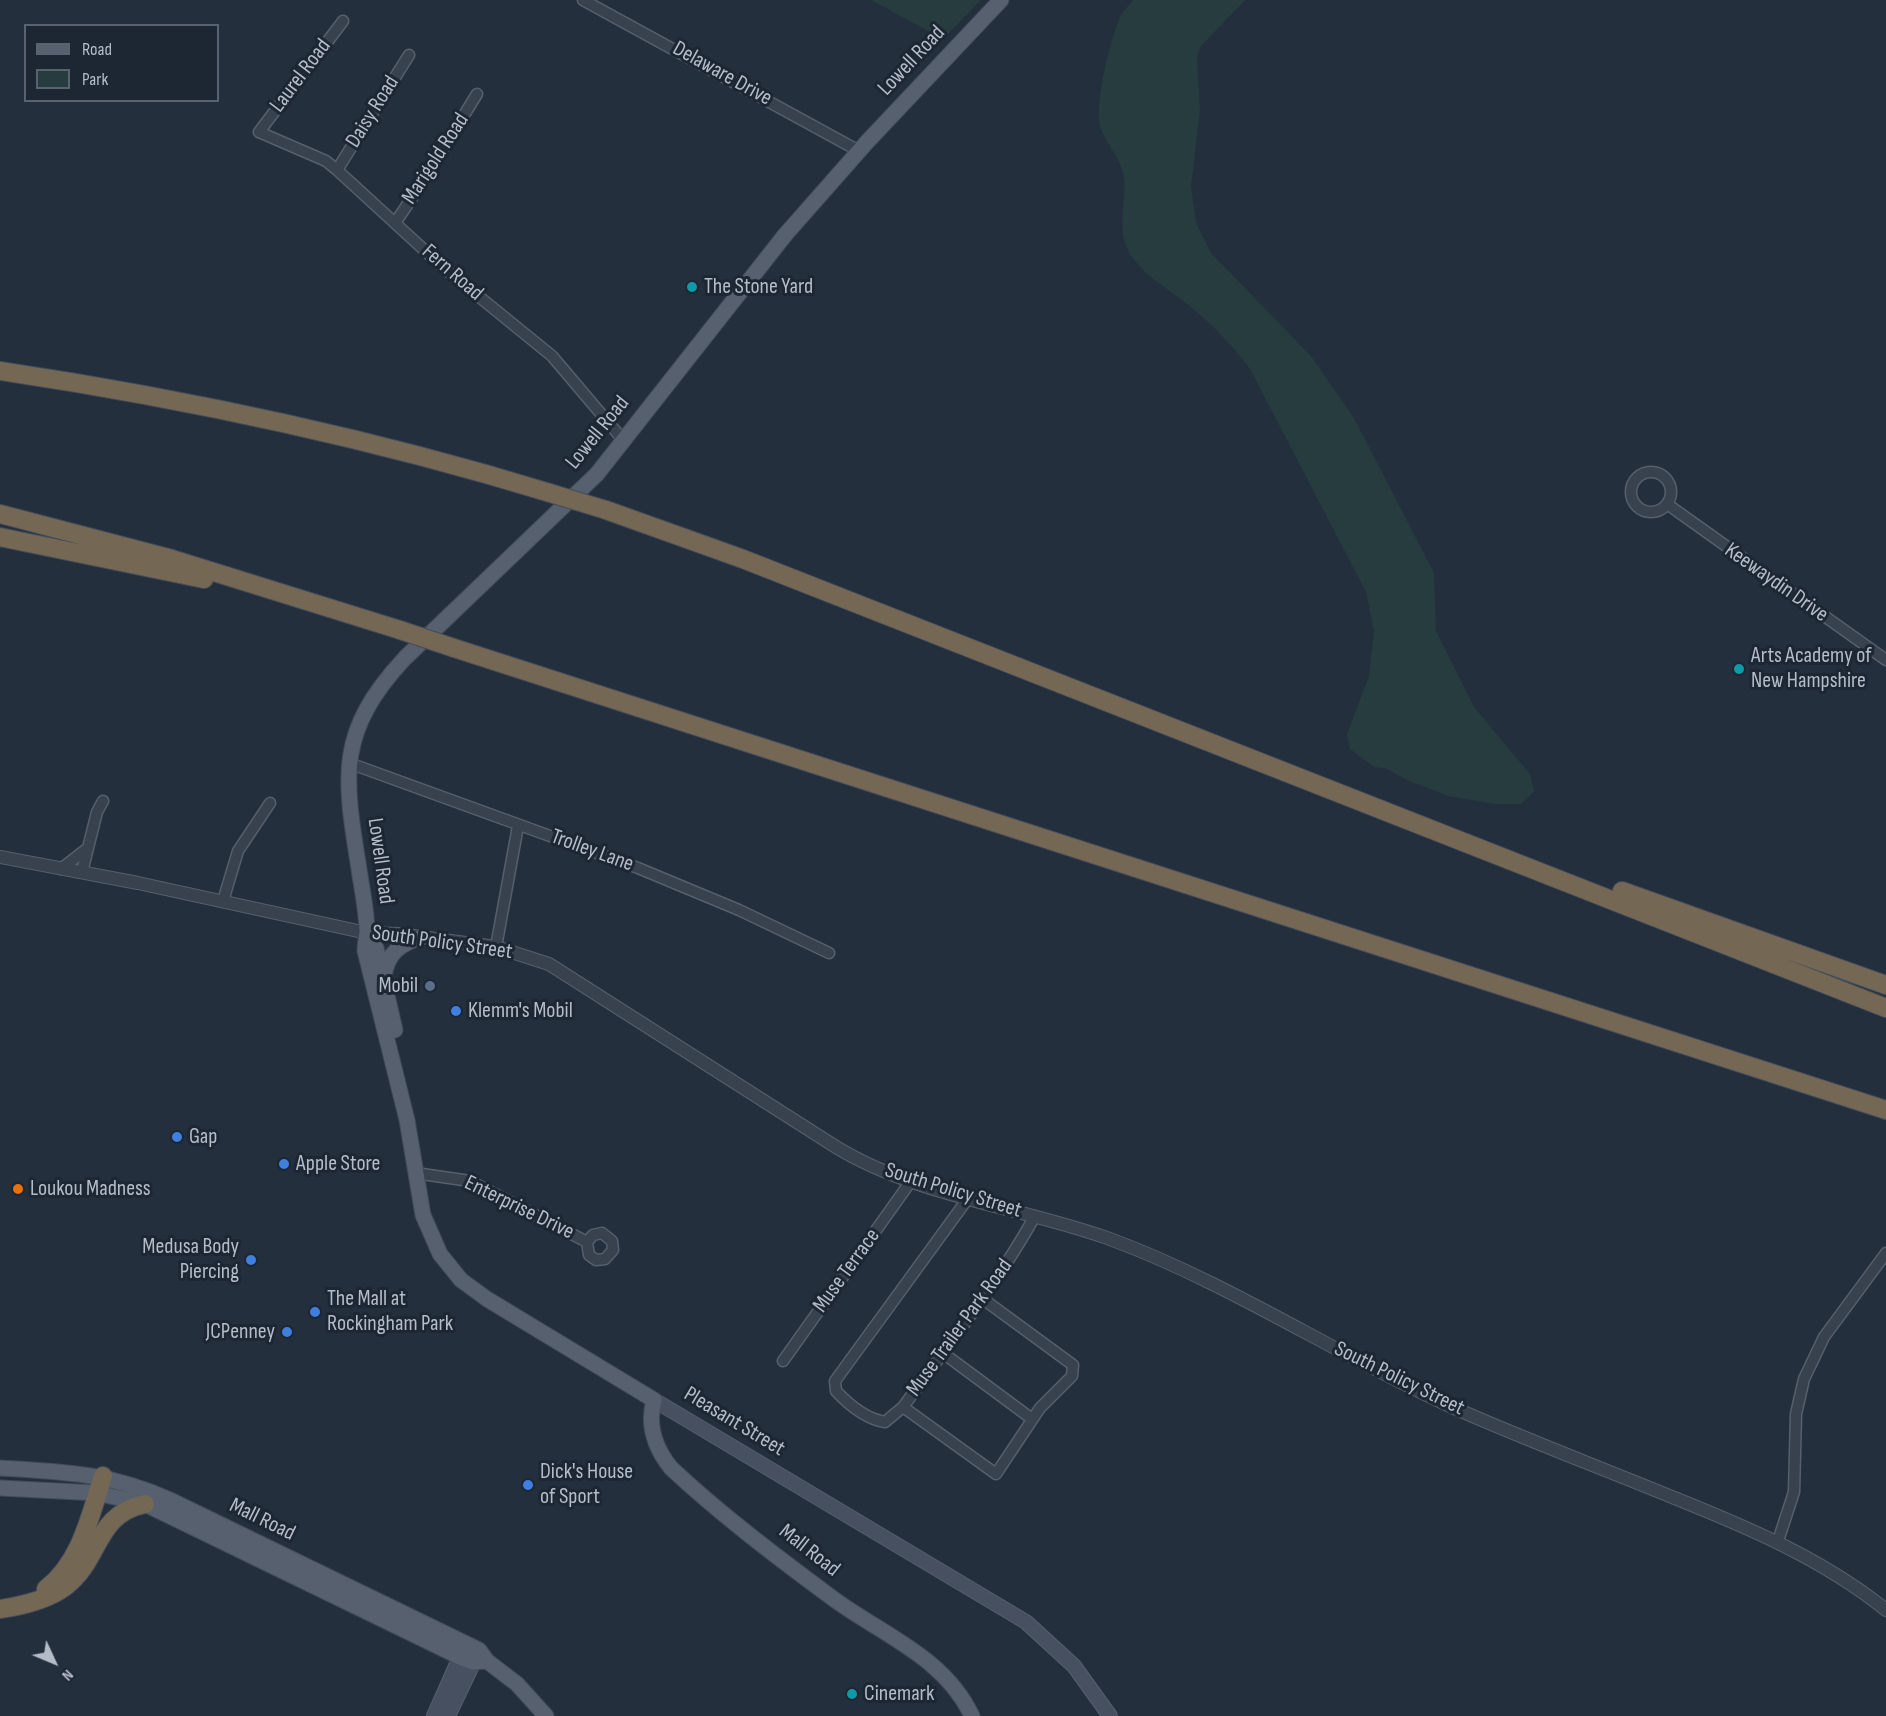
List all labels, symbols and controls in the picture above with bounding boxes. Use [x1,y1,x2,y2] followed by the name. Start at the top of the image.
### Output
[873,20,951,102] street label: Lowell Road
[24,24,219,102] legend
[265,34,337,118] street label: Laurel Road
[668,36,776,112] street label: Delaware Drive
[82,39,112,60] text: Road
[82,69,108,90] text: Park
[341,71,405,153] street label: Daisy Road
[397,109,475,209] street label: Marigold Road
[416,239,488,307] street label: Fern Road
[704,274,813,300] place label: The Stone Yard
[685,280,699,294] marker: The Stone Yard
[561,391,635,475] street label: Lowell Road
[1719,538,1833,628] street label: Keewaydin Drive
[1751,643,1872,694] place label: Arts Academy of New Hampshire
[1732,662,1746,676] marker: Arts Academy of New Hampshire
[361,816,399,906] street label: Lowell Road
[547,824,637,878] street label: Trolley Lane
[370,920,514,966] street label: South Policy Street
[378,973,418,999] place label: Mobil
[423,979,437,993] marker: Mobil
[468,998,573,1024] place label: Klemm's Mobil
[449,1004,463,1018] marker: Klemm's Mobil
[189,1124,217,1150] place label: Gap
[170,1130,184,1144] marker: Gap
[296,1151,380,1177] place label: Apple Store
[277,1157,291,1171] marker: Apple Store
[881,1158,1025,1224] street label: South Policy Street
[460,1170,578,1246] street label: Enterprise Drive
[30,1176,151,1202] place label: Loukou Madness
[11,1182,25,1196] marker: Loukou Madness
[808,1224,886,1318] street label: Muse Terrace
[142,1234,239,1286] place label: Medusa Body Piercing
[244,1253,258,1267] marker: Medusa Body Piercing
[901,1254,1019,1402] street label: Muse Trailer Park Road
[327,1286,453,1338] place label: The Mall at Rockingham Park
[308,1305,322,1319] marker: The Mall at Rockingham Park
[206,1319,275,1345] place label: JCPenney
[280,1325,294,1339] marker: JCPenney
[1330,1336,1468,1422] street label: South Policy Street
[679,1382,789,1462] street label: Pleasant Street
[540,1459,633,1510] place label: Dick's House of Sport
[521,1478,535,1492] marker: Dick's House of Sport
[225,1493,299,1547] street label: Mall Road
[773,1519,845,1583] street label: Mall Road
[24,1632,84,1692] north arrow
[58,1665,77,1685] text: N
[864,1681,934,1707] place label: Cinemark
[845,1687,859,1701] marker: Cinemark

